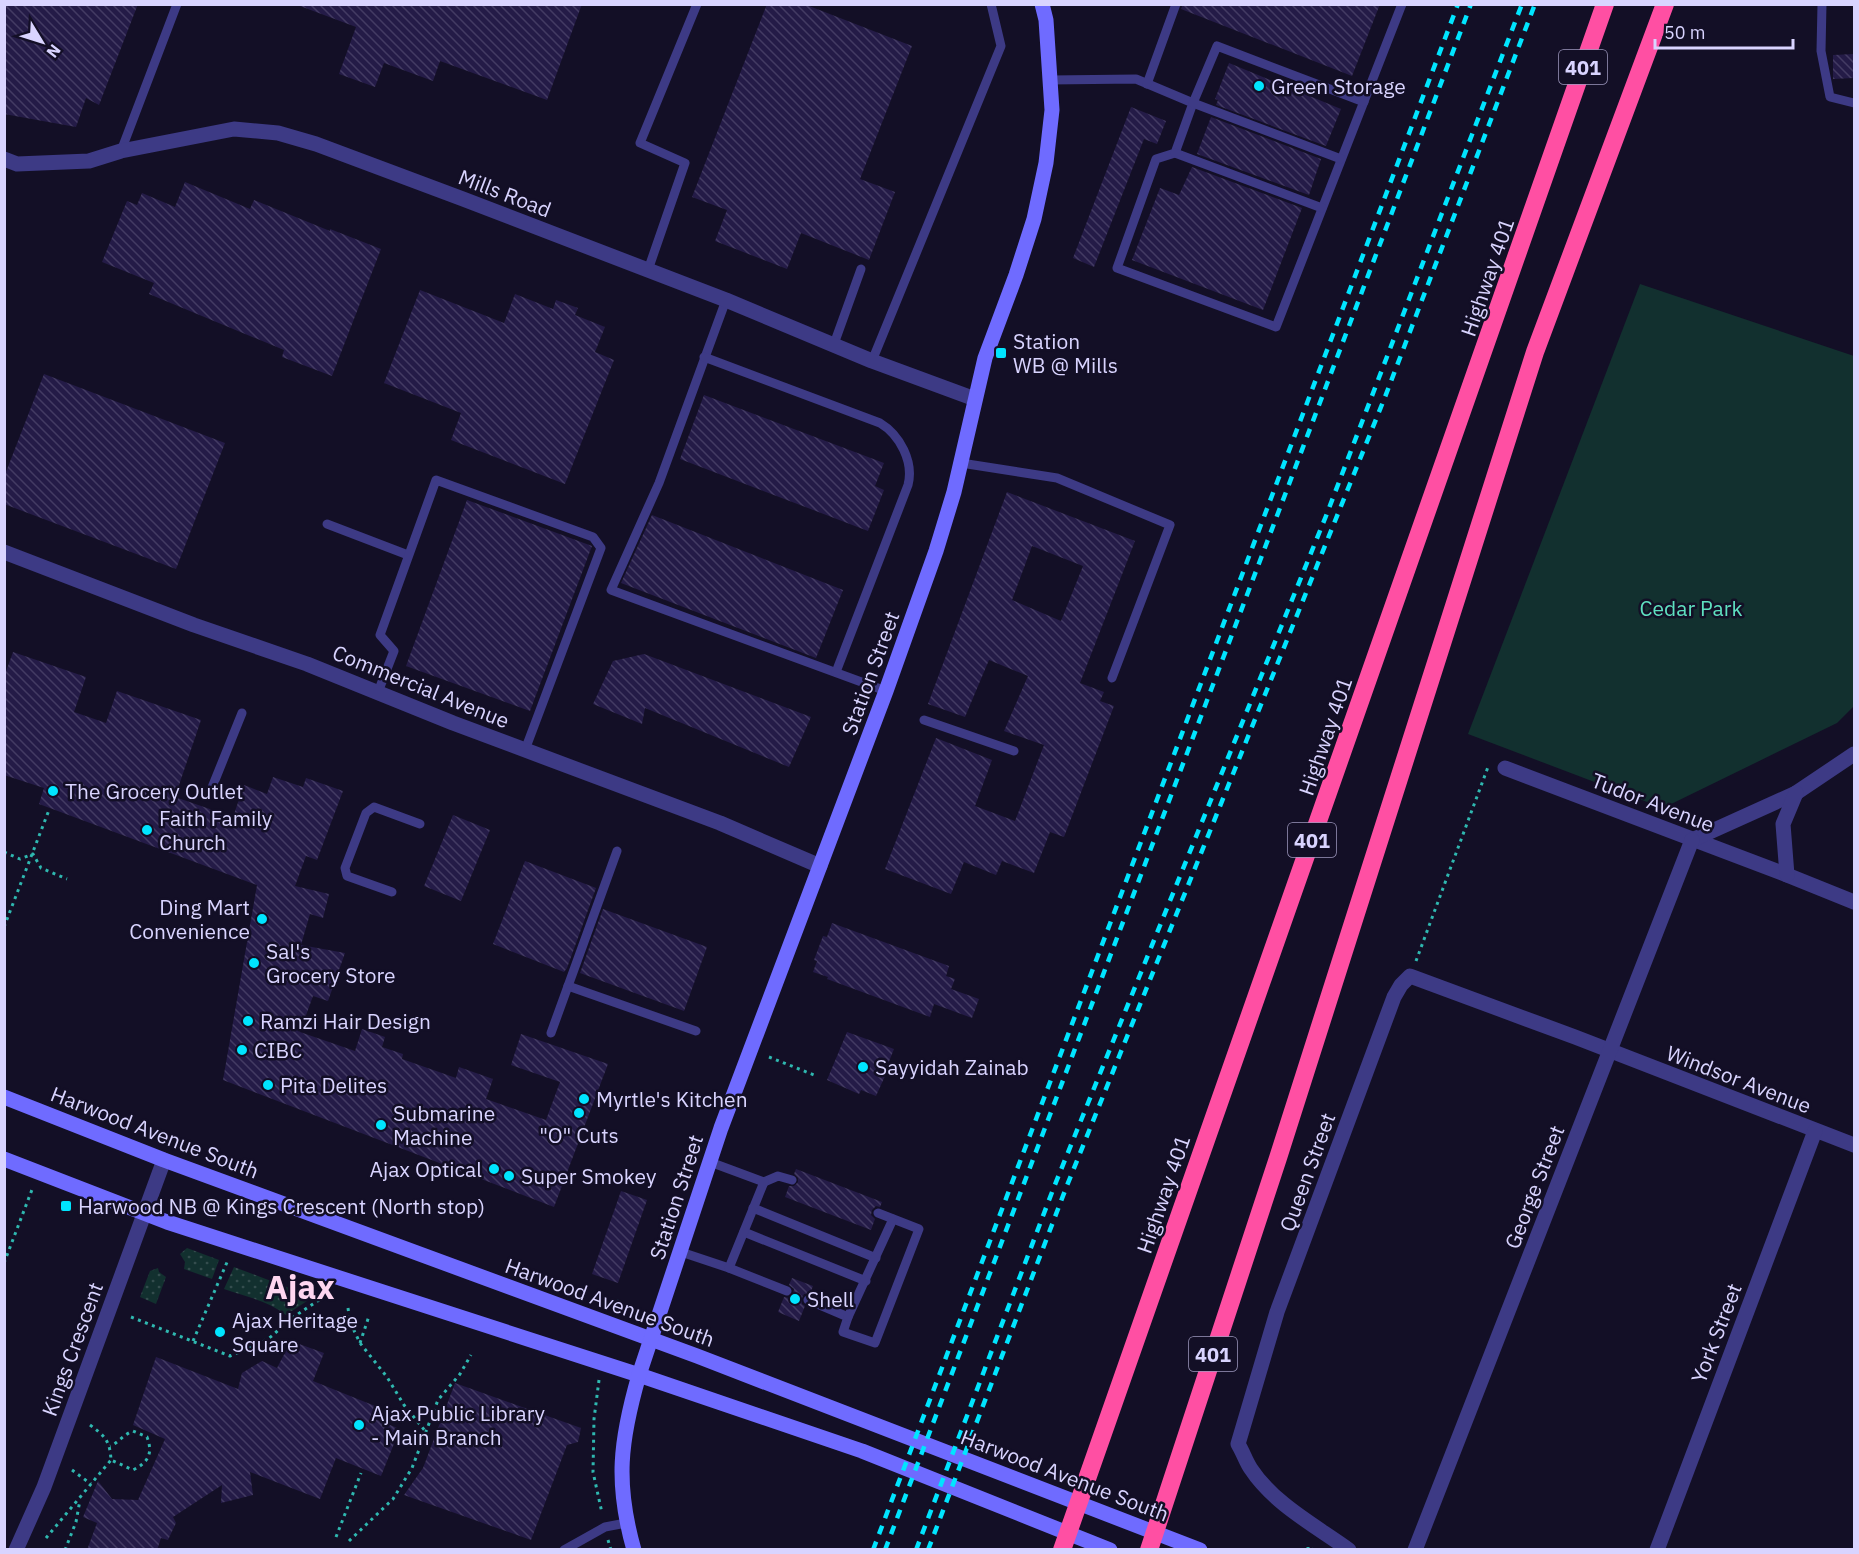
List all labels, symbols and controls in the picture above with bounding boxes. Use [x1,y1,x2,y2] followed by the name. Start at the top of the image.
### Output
[12,12,72,72] north arrow
[1655,12,1793,50] scale bar
[1664,21,1706,44] text: 50 m
[42,41,65,62] text: N
[1559,50,1607,84] road number: 401
[1271,72,1406,100] place label: Green Storage
[1252,79,1266,93] marker: Green Storage
[455,163,555,223] street label: Mills Road
[1454,214,1520,340] street label: Highway 401
[1013,327,1118,379] place label: Station WB @ Mills
[994,346,1008,360] marker: Station WB @ Mills
[1639,594,1743,622] park label: Cedar Park
[835,607,905,739] street label: Station Street
[328,638,514,734] street label: Commercial Avenue
[1292,673,1358,799] street label: Highway 401
[1587,766,1719,838] street label: Tudor Avenue
[65,777,243,805] place label: The Grocery Outlet
[46,784,60,798] marker: The Grocery Outlet
[159,804,273,856] place label: Faith Family Church
[140,823,154,837] marker: Faith Family Church
[1288,823,1336,857] road number: 401
[129,893,250,945] place label: Ding Mart Convenience
[255,912,269,926] marker: Ding Mart Convenience
[266,937,396,989] place label: Sal's Grocery Store
[247,956,261,970] marker: Sal's Grocery Store
[260,1007,431,1035] place label: Ramzi Hair Design
[241,1014,255,1028] marker: Ramzi Hair Design
[254,1036,302,1064] place label: CIBC
[1663,1039,1815,1119] street label: Windsor Avenue
[235,1043,249,1057] marker: CIBC
[875,1053,1029,1081] place label: Sayyidah Zainab
[856,1060,870,1074] marker: Sayyidah Zainab
[280,1071,387,1099] place label: Pita Delites
[261,1078,275,1092] marker: Pita Delites
[47,1079,263,1185] street label: Harwood Avenue South
[596,1085,748,1113] place label: Myrtle's Kitchen
[577,1092,591,1106] marker: Myrtle's Kitchen
[393,1099,495,1151] place label: Submarine Machine
[572,1106,586,1120] marker: "O" Cuts
[1273,1109,1341,1235] street label: Queen Street
[374,1118,388,1132] marker: Submarine Machine
[539,1121,619,1149] place label: "O" Cuts
[1498,1121,1570,1253] street label: George Street
[643,1131,709,1263] street label: Station Street
[1130,1131,1196,1257] street label: Highway 401
[369,1155,482,1183] place label: Ajax Optical
[487,1162,501,1176] marker: Ajax Optical
[521,1162,657,1190] place label: Super Smokey
[502,1169,516,1183] marker: Super Smokey
[78,1192,485,1220] place label: Harwood NB @ Kings Crescent (North stop)
[59,1199,73,1213] marker: Harwood NB @ Kings Crescent (North stop)
[501,1251,719,1353] street label: Harwood Avenue South
[265,1265,335,1308] district label: Ajax
[35,1278,109,1420] street label: Kings Crescent
[1684,1279,1748,1387] street label: York Street
[807,1285,854,1313] place label: Shell
[788,1292,802,1306] marker: Shell
[232,1306,358,1358] place label: Ajax Heritage Square
[213,1325,227,1339] marker: Ajax Heritage Square
[1189,1337,1237,1371] road number: 401
[371,1399,546,1451] place label: Ajax Public Library - Main Branch
[352,1418,366,1432] marker: Ajax Public Library - Main Branch
[957,1422,1173,1528] street label: Harwood Avenue South

